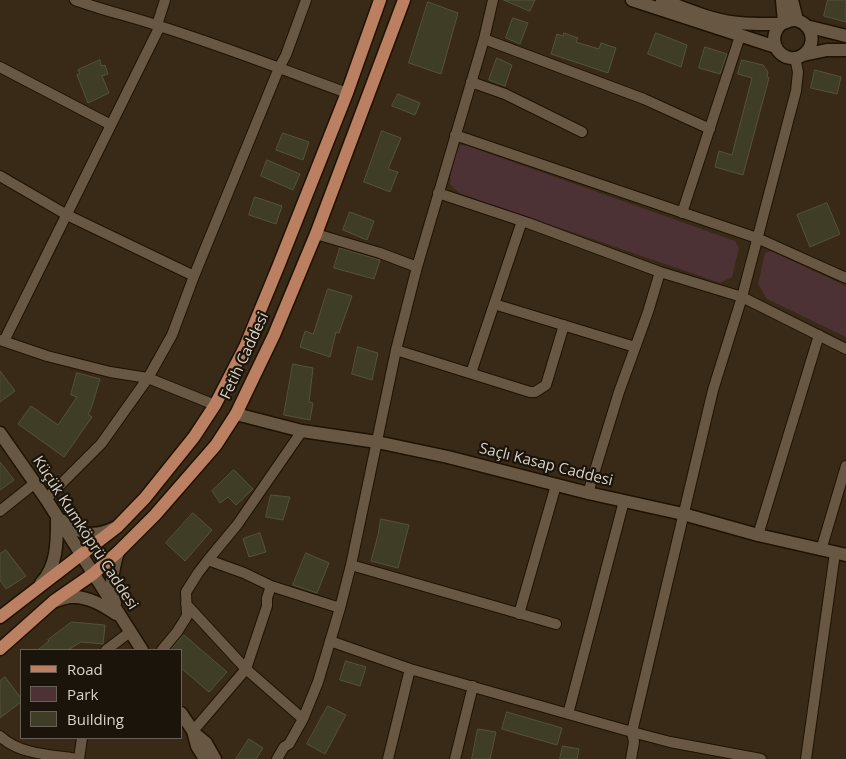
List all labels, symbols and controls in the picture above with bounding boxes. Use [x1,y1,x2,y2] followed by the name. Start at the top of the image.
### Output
[217,310,273,402] street label: Fetih Caddesi
[477,440,615,490] street label: Saçlı Kasap Caddesi
[29,453,141,613] street label: Küçük Kumköprü Caddesi
[20,649,182,739] legend
[67,659,103,679] text: Road
[67,684,98,704] text: Park
[67,709,124,729] text: Building

